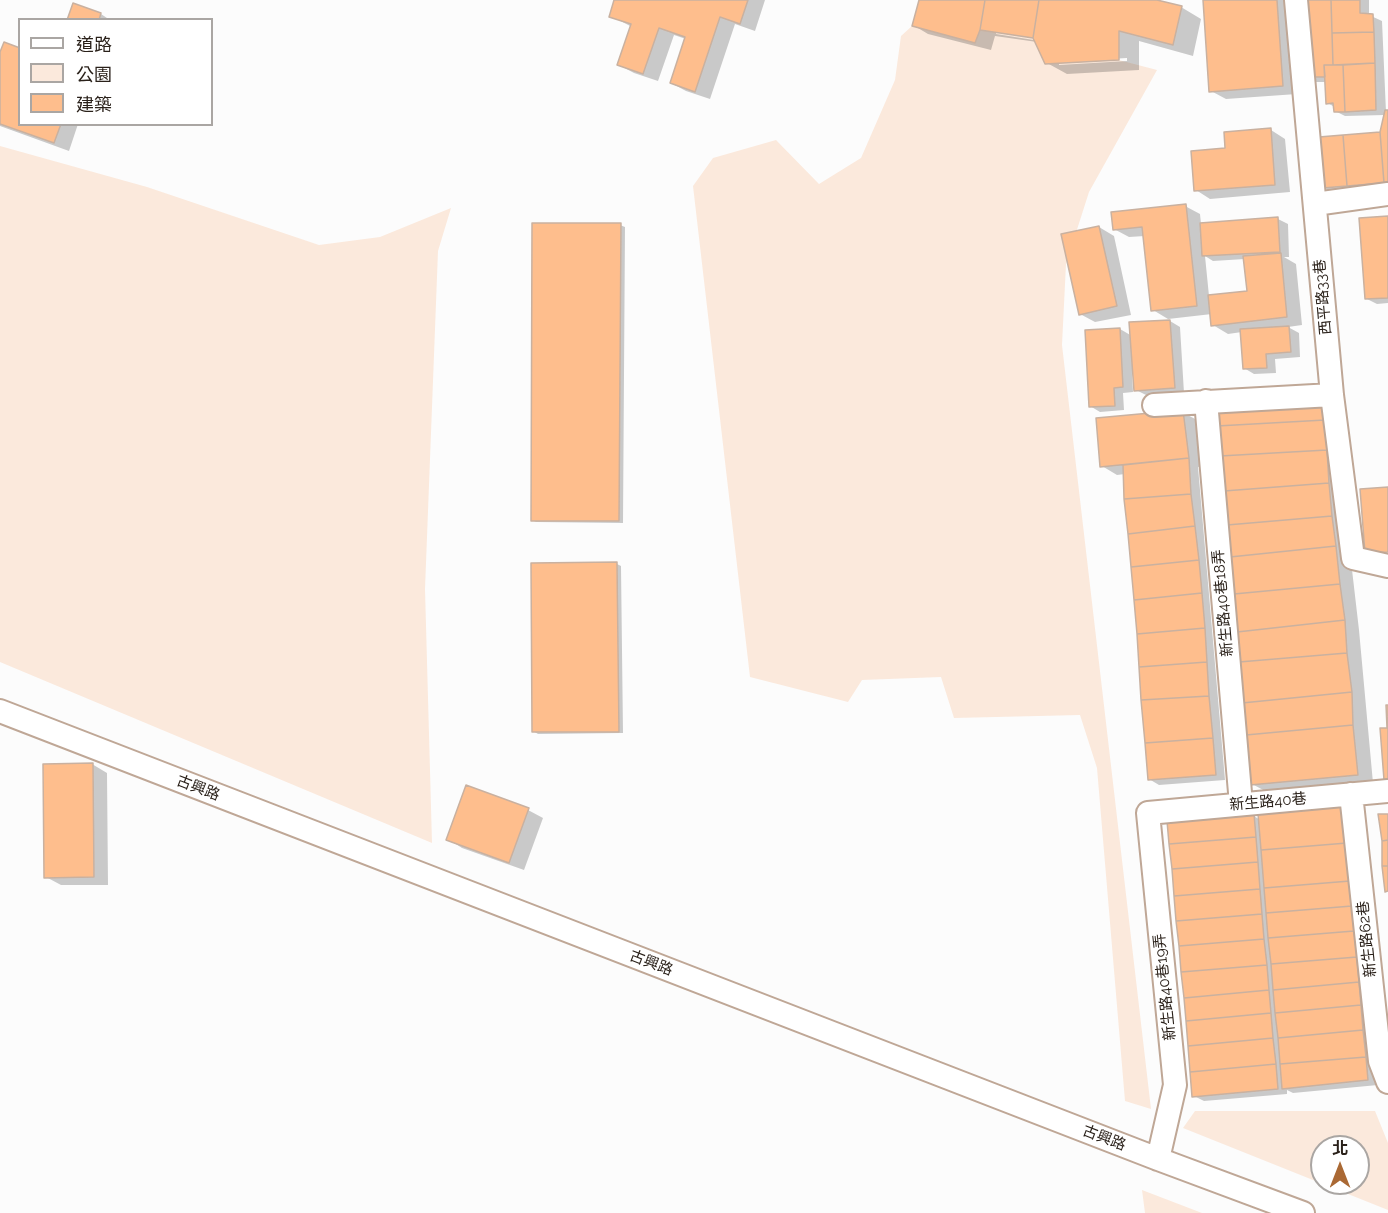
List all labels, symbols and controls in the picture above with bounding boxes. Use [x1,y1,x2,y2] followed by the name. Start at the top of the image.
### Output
[18,18,213,126] legend
[76,34,112,55] text: 道路
[76,64,112,85] text: 公園
[76,94,112,115] text: 建築
[1311,258,1335,336] street label: 西平路33巷
[1209,549,1237,657] street label: 新生路40巷18弄
[174,772,222,804] street label: 古興路
[1229,790,1307,814] street label: 新生路40巷
[1354,900,1380,978] street label: 新生路62巷
[1150,933,1180,1041] street label: 新生路40巷19弄
[627,947,675,979] street label: 古興路
[1080,1122,1128,1154] street label: 古興路
[1310,1135,1370,1195] north arrow
[1332,1139,1348,1158] text: 北

